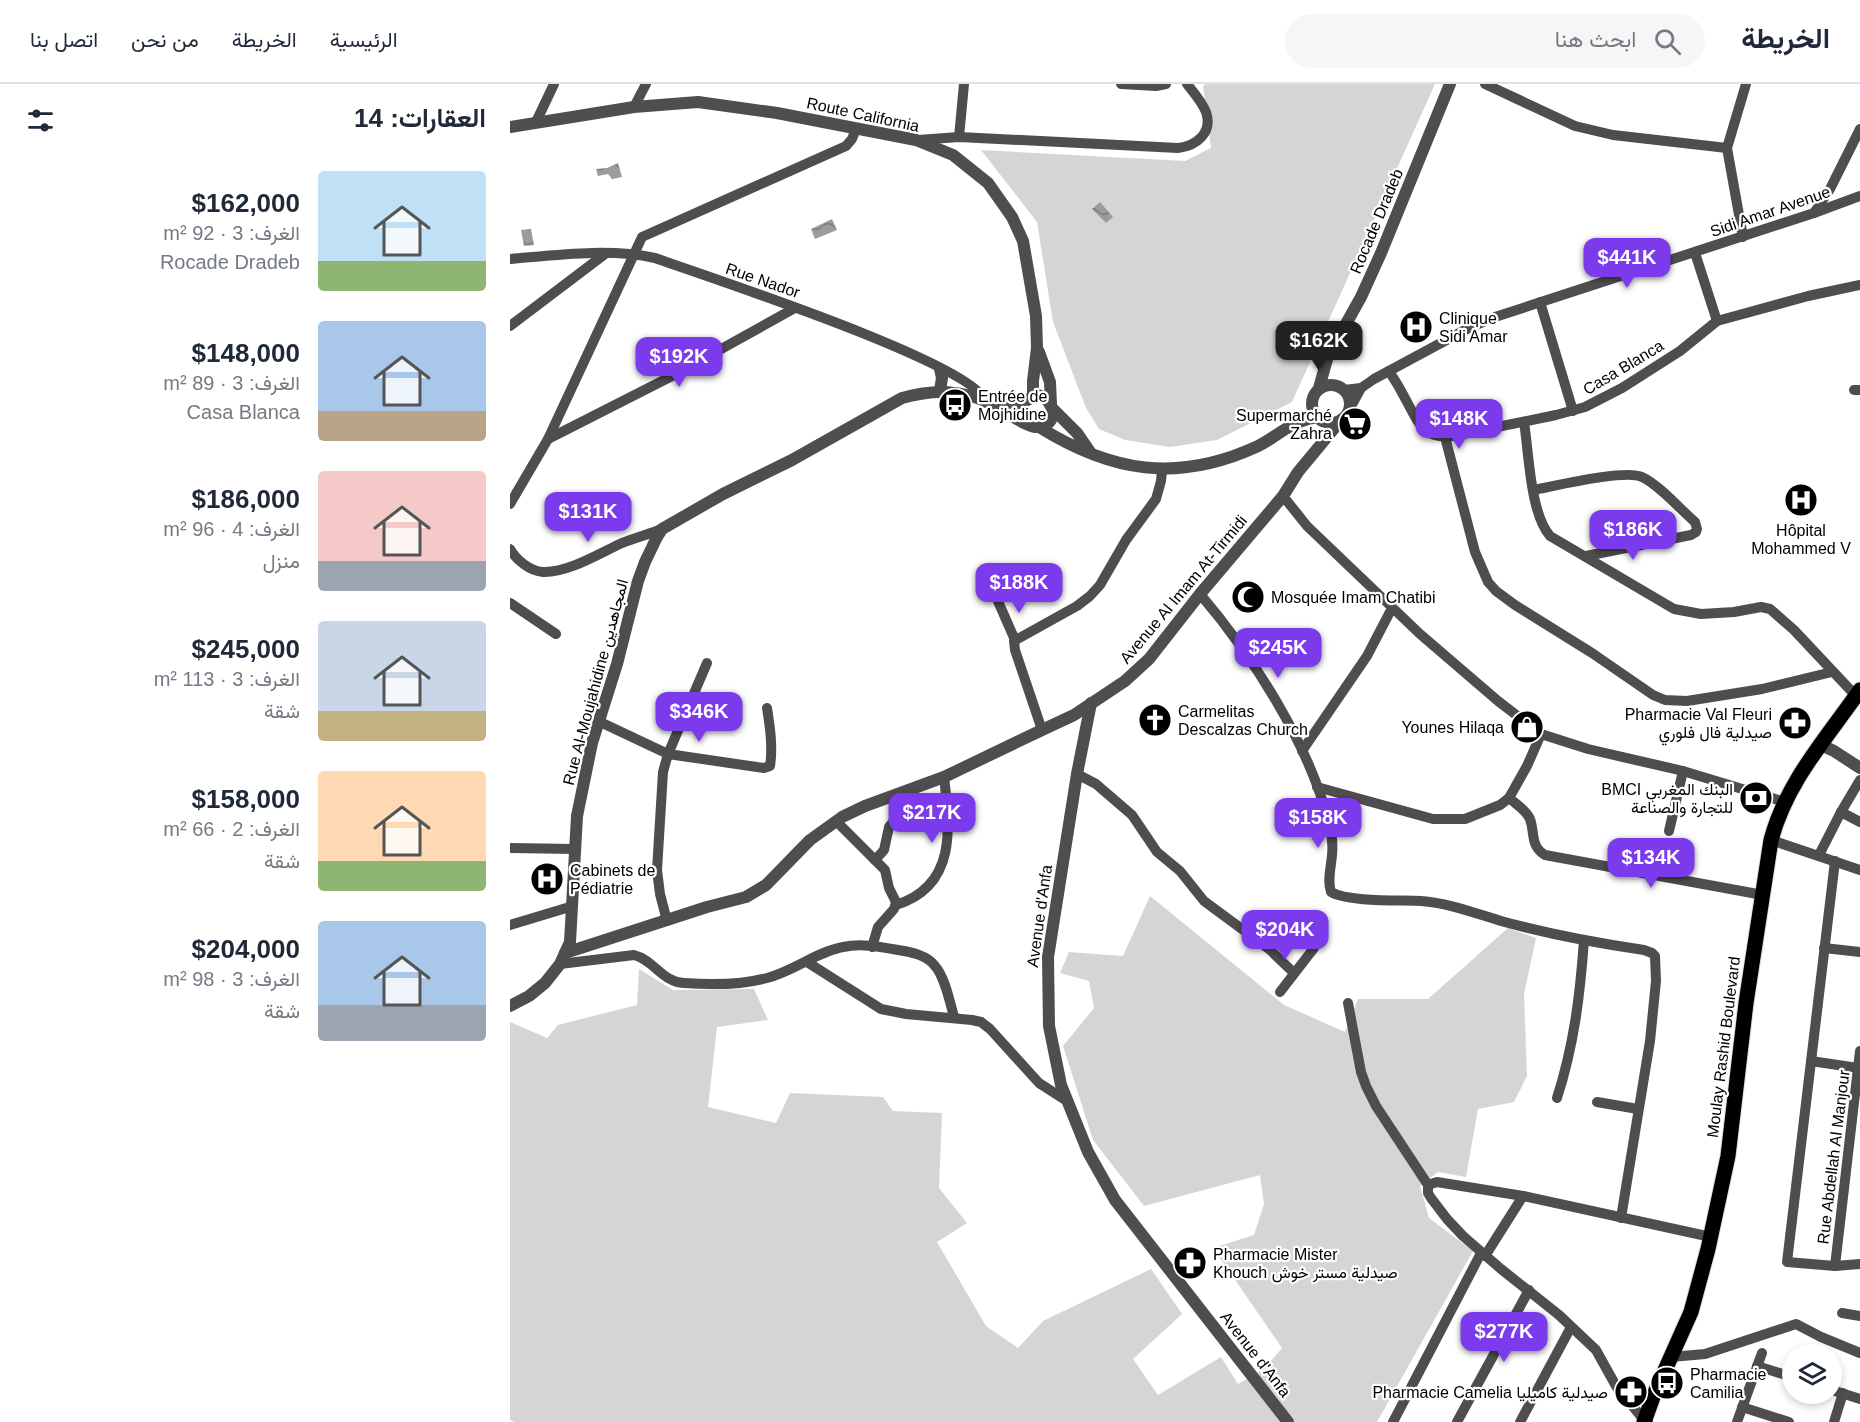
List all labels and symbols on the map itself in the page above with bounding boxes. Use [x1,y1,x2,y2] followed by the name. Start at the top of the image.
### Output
[805,94,921,135] street label: Route California
[1347,166,1406,276] street label: Rocade Dradeb
[1708,183,1833,240] street label: Sidi Amar Avenue
[1585,238,1669,289] pin: $441K
[723,260,803,301] street label: Rue Nador
[1398,309,1434,345] hospital icon: Clinique Sidi Amar
[1439,310,1508,345] place label: Clinique Sidi Amar
[1277,321,1361,372] pin: $162K
[637,337,721,388] pin: $192K
[1580,337,1667,398] street label: Casa Blanca
[937,387,973,423] bus stop icon: Entrée de Mojhidine
[978,388,1047,423] place label: Entrée de Mojhidine
[1417,399,1501,450] pin: $148K
[1337,406,1373,442] supermarket icon: Supermarché Zahra
[1236,407,1332,442] place label: Supermarché Zahra
[1783,482,1819,518] hospital icon: Hôpital Mohammed V
[546,492,630,543] pin: $131K
[1591,510,1675,561] pin: $186K
[1117,512,1250,667] street label: Avenue Al Imam At-Tirmidi
[1751,522,1851,557] place label: Hôpital Mohammed V
[977,563,1061,614] pin: $188K
[560,577,633,787] street label: Rue Al-Moujahidine المجاهدين
[1230,579,1266,615] mosque icon: Mosquée Imam Chatibi
[1271,589,1436,606] place label: Mosquée Imam Chatibi
[1236,628,1320,679] pin: $245K
[657,692,741,743] pin: $346K
[1137,702,1173,738] church icon: Carmelitas Descalzas Church
[1178,703,1308,738] place label: Carmelitas Descalzas Church
[1777,705,1813,741] pharmacy icon: Pharmacie Val Fleuri صيدلية فال فلوري
[1625,706,1772,746] place label: Pharmacie Val Fleuri صيدلية فال فلوري
[1509,709,1545,745] shop icon: Younes Hilaqa
[1401,719,1504,736] place label: Younes Hilaqa
[1738,780,1774,816] bank icon: BMCI البنك المغربي للتجارة والصناعة
[1601,781,1733,818] place label: BMCI البنك المغربي للتجارة والصناعة
[890,793,974,844] pin: $217K
[1276,798,1360,849] pin: $158K
[1609,838,1693,889] pin: $134K
[529,861,565,897] hospital icon: Cabinets de Pédiatrie
[570,862,655,897] place label: Cabinets de Pédiatrie
[1024,864,1055,968] street label: Avenue d'Anfa
[1243,910,1327,961] pin: $204K
[1704,956,1743,1139] street label: Moulay Rashid Boulevard
[1814,1068,1853,1245] street label: Rue Abdellah Al Manjour
[1172,1245,1208,1281] pharmacy icon: Pharmacie Mister Khouch صيدلية مستر خوش
[1213,1246,1398,1283] place label: Pharmacie Mister Khouch صيدلية مستر خوش
[1217,1308,1294,1400] street label: Avenue d'Anfa
[1462,1312,1546,1363] pin: $277K
[1649,1365,1685,1401] bus stop icon: Pharmacie Camilia
[1690,1366,1767,1401] place label: Pharmacie Camilia
[1613,1374,1649,1410] pharmacy icon: Pharmacie Camelia صيدلية كاميليا
[1372,1384,1608,1402] place label: Pharmacie Camelia صيدلية كاميليا

